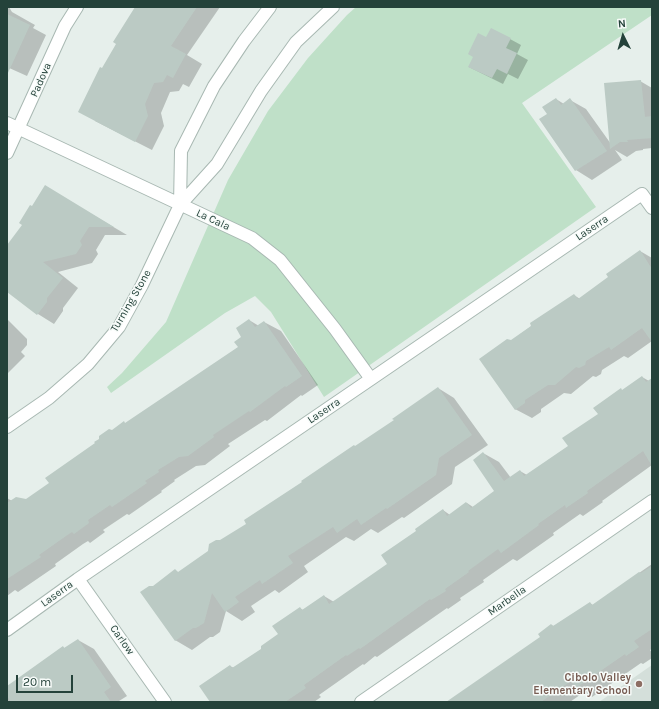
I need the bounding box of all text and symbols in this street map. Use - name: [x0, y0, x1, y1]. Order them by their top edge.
- north arrow: [603, 16, 643, 56]
- text: N: [617, 17, 626, 30]
- street label: Padova: [28, 61, 54, 99]
- street label: La Cala: [194, 206, 232, 234]
- street label: Laserra: [573, 212, 611, 244]
- street label: Turning Stone: [108, 267, 154, 335]
- street label: Laserra: [305, 395, 343, 427]
- street label: Laserra: [38, 578, 76, 610]
- street label: Marbella: [485, 583, 529, 619]
- street label: Carlow: [107, 622, 137, 658]
- scale bar: [18, 667, 75, 693]
- place label: Cibolo Valley Elementary School: [533, 671, 631, 697]
- text: 20 m: [23, 675, 51, 689]
- marker: Cibolo Valley Elementary School: [634, 679, 644, 689]

